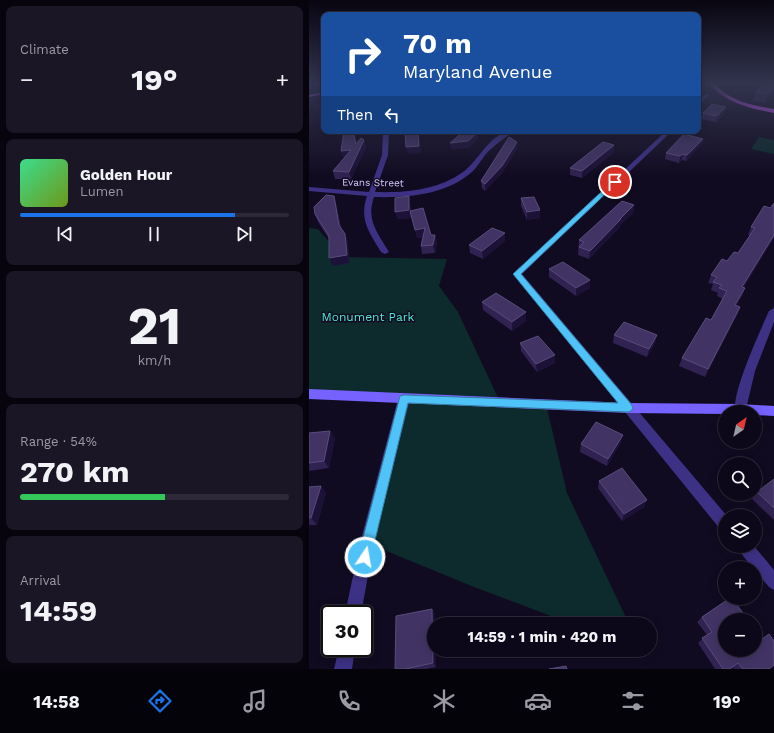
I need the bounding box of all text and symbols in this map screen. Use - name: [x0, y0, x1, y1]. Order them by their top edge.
- text: 70 m: [403, 27, 472, 60]
- icon: right: [337, 28, 389, 80]
- text: Climate: [20, 42, 69, 57]
- text: Maryland Avenue: [403, 61, 552, 82]
- text: 19°: [131, 62, 178, 97]
- text: −: [20, 67, 33, 92]
- text: +: [276, 67, 289, 92]
- icon: left: [381, 104, 403, 126]
- text: Then: [337, 106, 373, 124]
- pin: [598, 165, 632, 199]
- text: Golden Hour: [80, 166, 172, 184]
- icon: arrive: [604, 171, 626, 193]
- street label: Evans Street: [342, 176, 405, 189]
- text: Lumen: [80, 184, 124, 199]
- icon: previous: [54, 223, 76, 245]
- icon: pause: [143, 223, 165, 245]
- icon: next: [233, 223, 255, 245]
- text: 21: [128, 296, 181, 357]
- park label: Monument Park: [322, 310, 415, 324]
- text: km/h: [138, 353, 171, 368]
- north arrow: [718, 405, 762, 449]
- map controls: [718, 405, 762, 657]
- text: Range · 54%: [20, 434, 97, 449]
- text: 270 km: [20, 454, 130, 489]
- button: search: [718, 457, 762, 501]
- button: layers: [718, 509, 762, 553]
- position arrow: [344, 536, 386, 578]
- button: +: [718, 561, 762, 605]
- text: Arrival: [20, 573, 61, 588]
- text: 14:59: [20, 593, 97, 628]
- speed limit sign: 30: [321, 605, 373, 657]
- button: −: [718, 613, 762, 657]
- text: 14:59 · 1 min · 420 m: [468, 628, 616, 646]
- icon: directions: [146, 687, 174, 715]
- icon: music: [241, 687, 269, 715]
- icon: phone: [335, 687, 363, 715]
- icon: climate: [430, 687, 458, 715]
- icon: car: [524, 687, 552, 715]
- icon: filters: [619, 687, 647, 715]
- text: 14:58: [33, 691, 80, 712]
- text: 19°: [713, 691, 741, 712]

